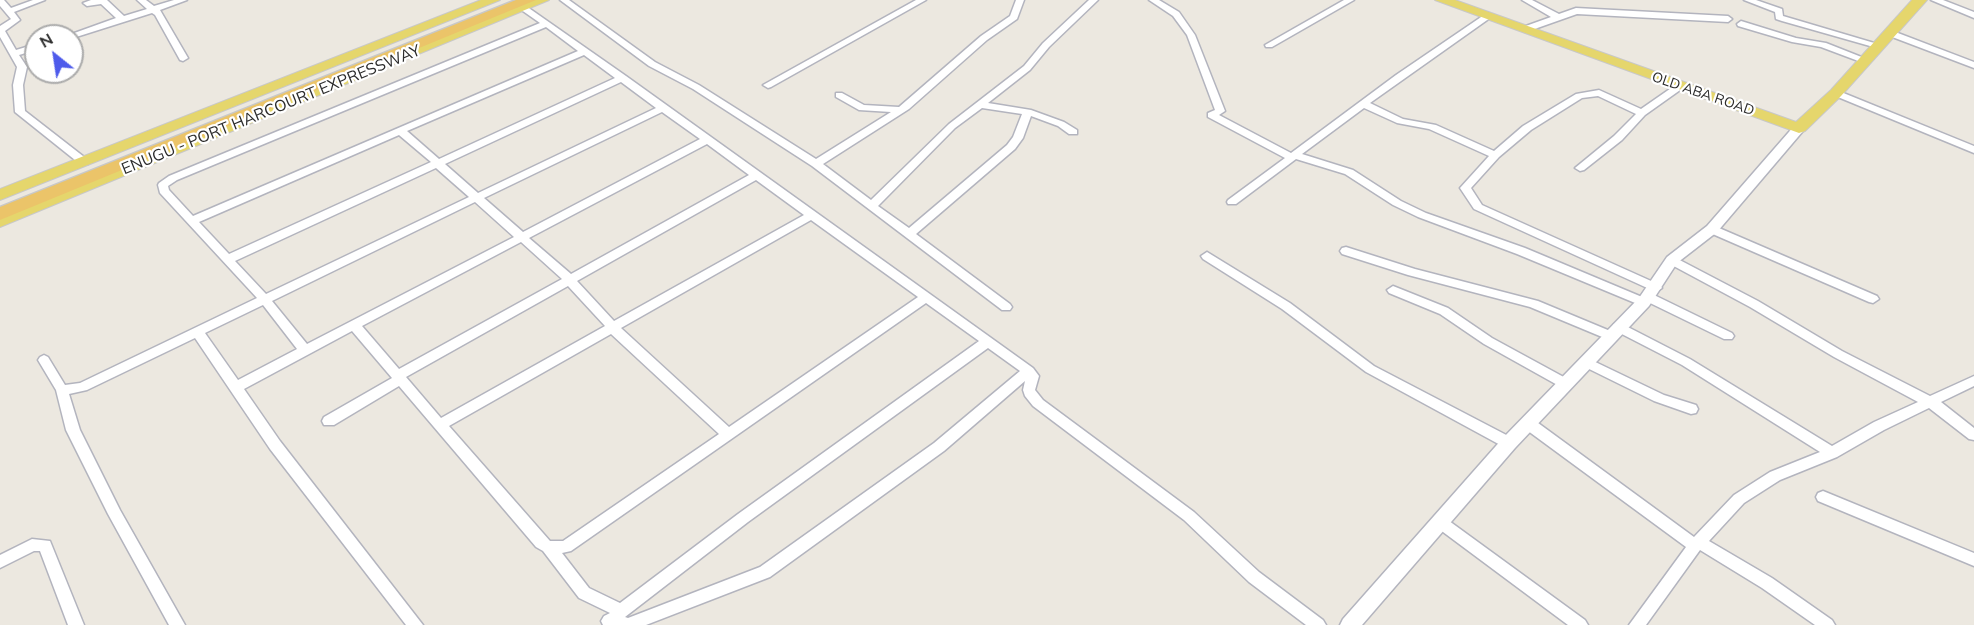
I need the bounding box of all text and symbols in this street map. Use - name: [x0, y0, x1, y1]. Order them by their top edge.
- north arrow: [24, 24, 84, 84]
- text: N: [36, 28, 56, 52]
- street label: ENUGU - PORT HARCOURT EXPRESSWAY: [119, 41, 423, 179]
- street label: OLD ABA ROAD: [1650, 69, 1756, 119]

